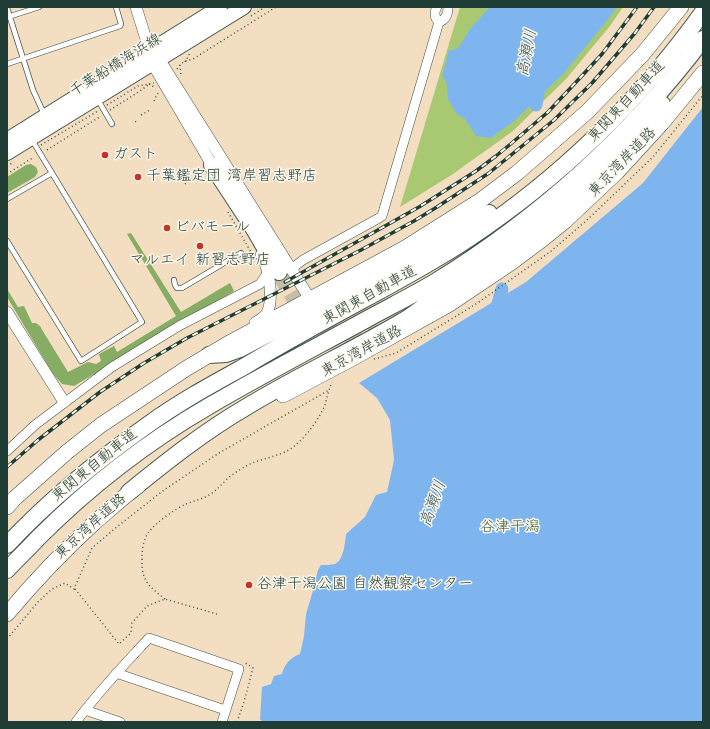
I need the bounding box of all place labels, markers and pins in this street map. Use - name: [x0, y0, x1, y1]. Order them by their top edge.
- place label: ガスト: [113, 146, 158, 164]
- marker: ガスト: [100, 150, 110, 160]
- place label: 千葉鑑定団 湾岸習志野店: [146, 168, 317, 186]
- marker: 千葉鑑定団 湾岸習志野店: [133, 172, 143, 182]
- place label: ビバモール: [175, 219, 250, 237]
- marker: ビバモール: [162, 223, 172, 233]
- marker: マルエイ 新習志野店: [195, 241, 205, 251]
- place label: マルエイ 新習志野店: [129, 252, 271, 270]
- place label: 谷津干潟公園 自然観察センター: [257, 576, 473, 594]
- marker: 谷津干潟公園 自然観察センター: [244, 580, 254, 590]

